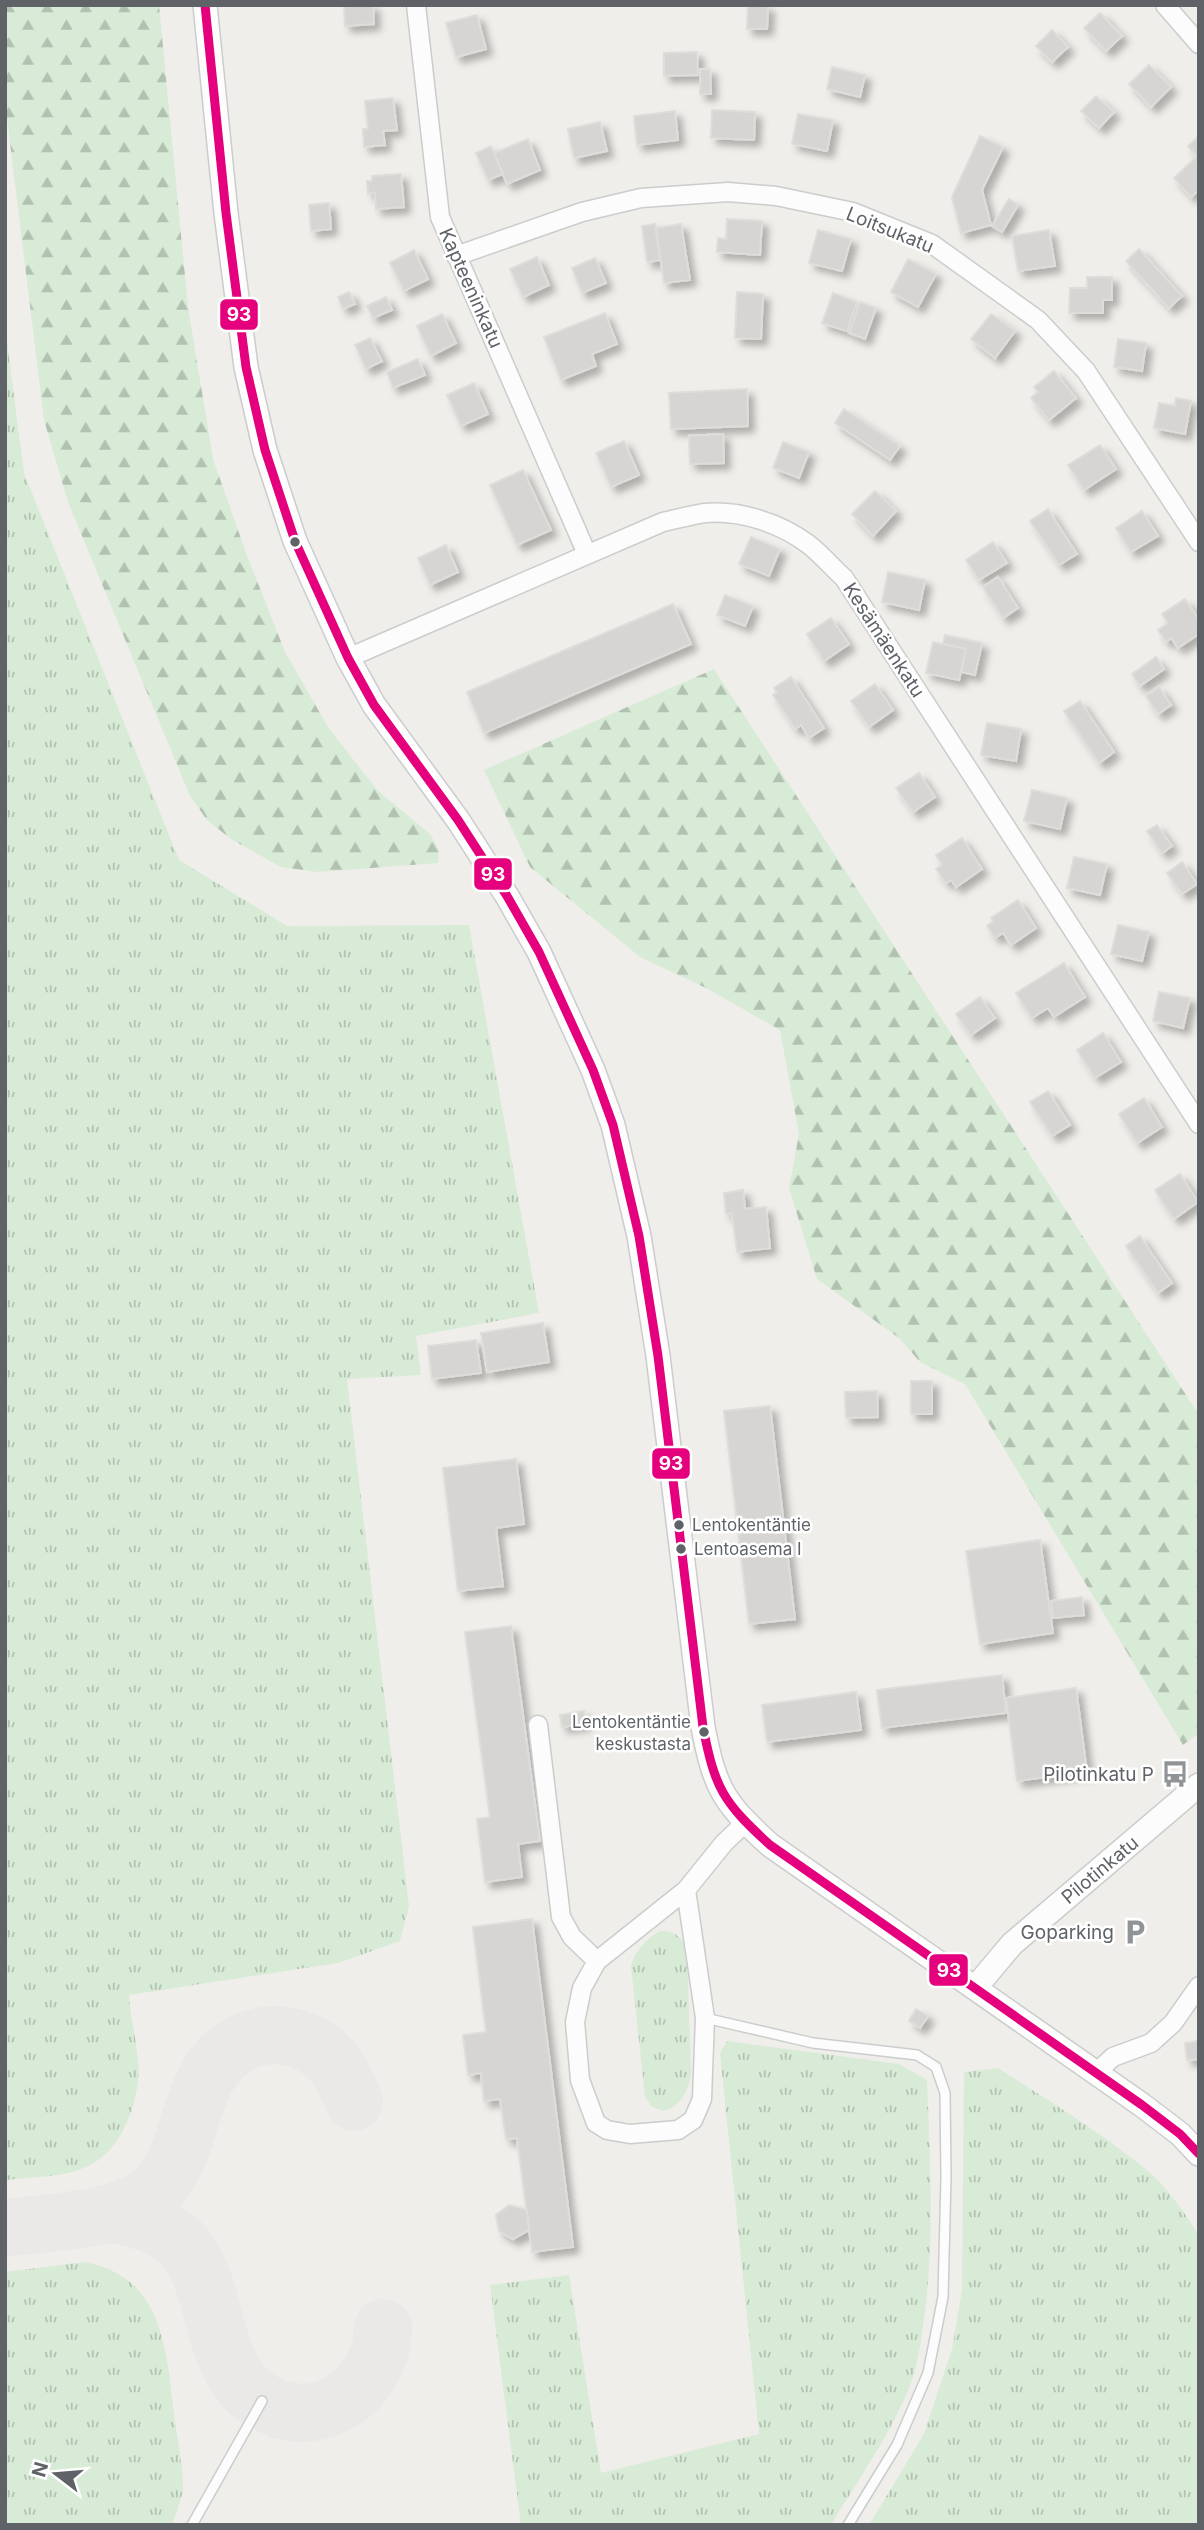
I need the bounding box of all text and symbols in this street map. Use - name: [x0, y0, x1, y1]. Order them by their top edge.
- street label: Loitsukatu: [843, 202, 937, 258]
- street label: Kapteeninkatu: [434, 224, 508, 352]
- line badge: 93: [219, 298, 259, 331]
- text: 93: [227, 303, 251, 326]
- unlabelled marker: [288, 535, 302, 549]
- street label: Kesämäenkatu: [838, 578, 930, 702]
- line badge: 93: [473, 857, 513, 891]
- text: 93: [481, 863, 505, 886]
- line badge: 93: [651, 1447, 691, 1480]
- text: 93: [659, 1452, 683, 1475]
- place label: Lentokentäntie: [692, 1515, 811, 1535]
- marker: Lentokentäntie: [672, 1518, 686, 1532]
- place label: Lentoasema I: [694, 1539, 802, 1559]
- marker: Lentoasema I: [674, 1542, 688, 1556]
- place label: Lentokentäntie keskustasta: [572, 1712, 691, 1754]
- marker: Lentokentäntie keskustasta: [697, 1725, 711, 1739]
- bus stop icon: Pilotinkatu P: [1160, 1759, 1190, 1789]
- place label: Pilotinkatu P: [1043, 1763, 1154, 1786]
- street label: Pilotinkatu: [1057, 1831, 1143, 1909]
- parking icon: Goparking: [1120, 1917, 1150, 1947]
- place label: Goparking: [1021, 1921, 1114, 1944]
- line badge: 93: [928, 1953, 969, 1987]
- text: 93: [937, 1959, 961, 1982]
- north arrow: [21, 2439, 91, 2509]
- text: N: [27, 2459, 53, 2480]

